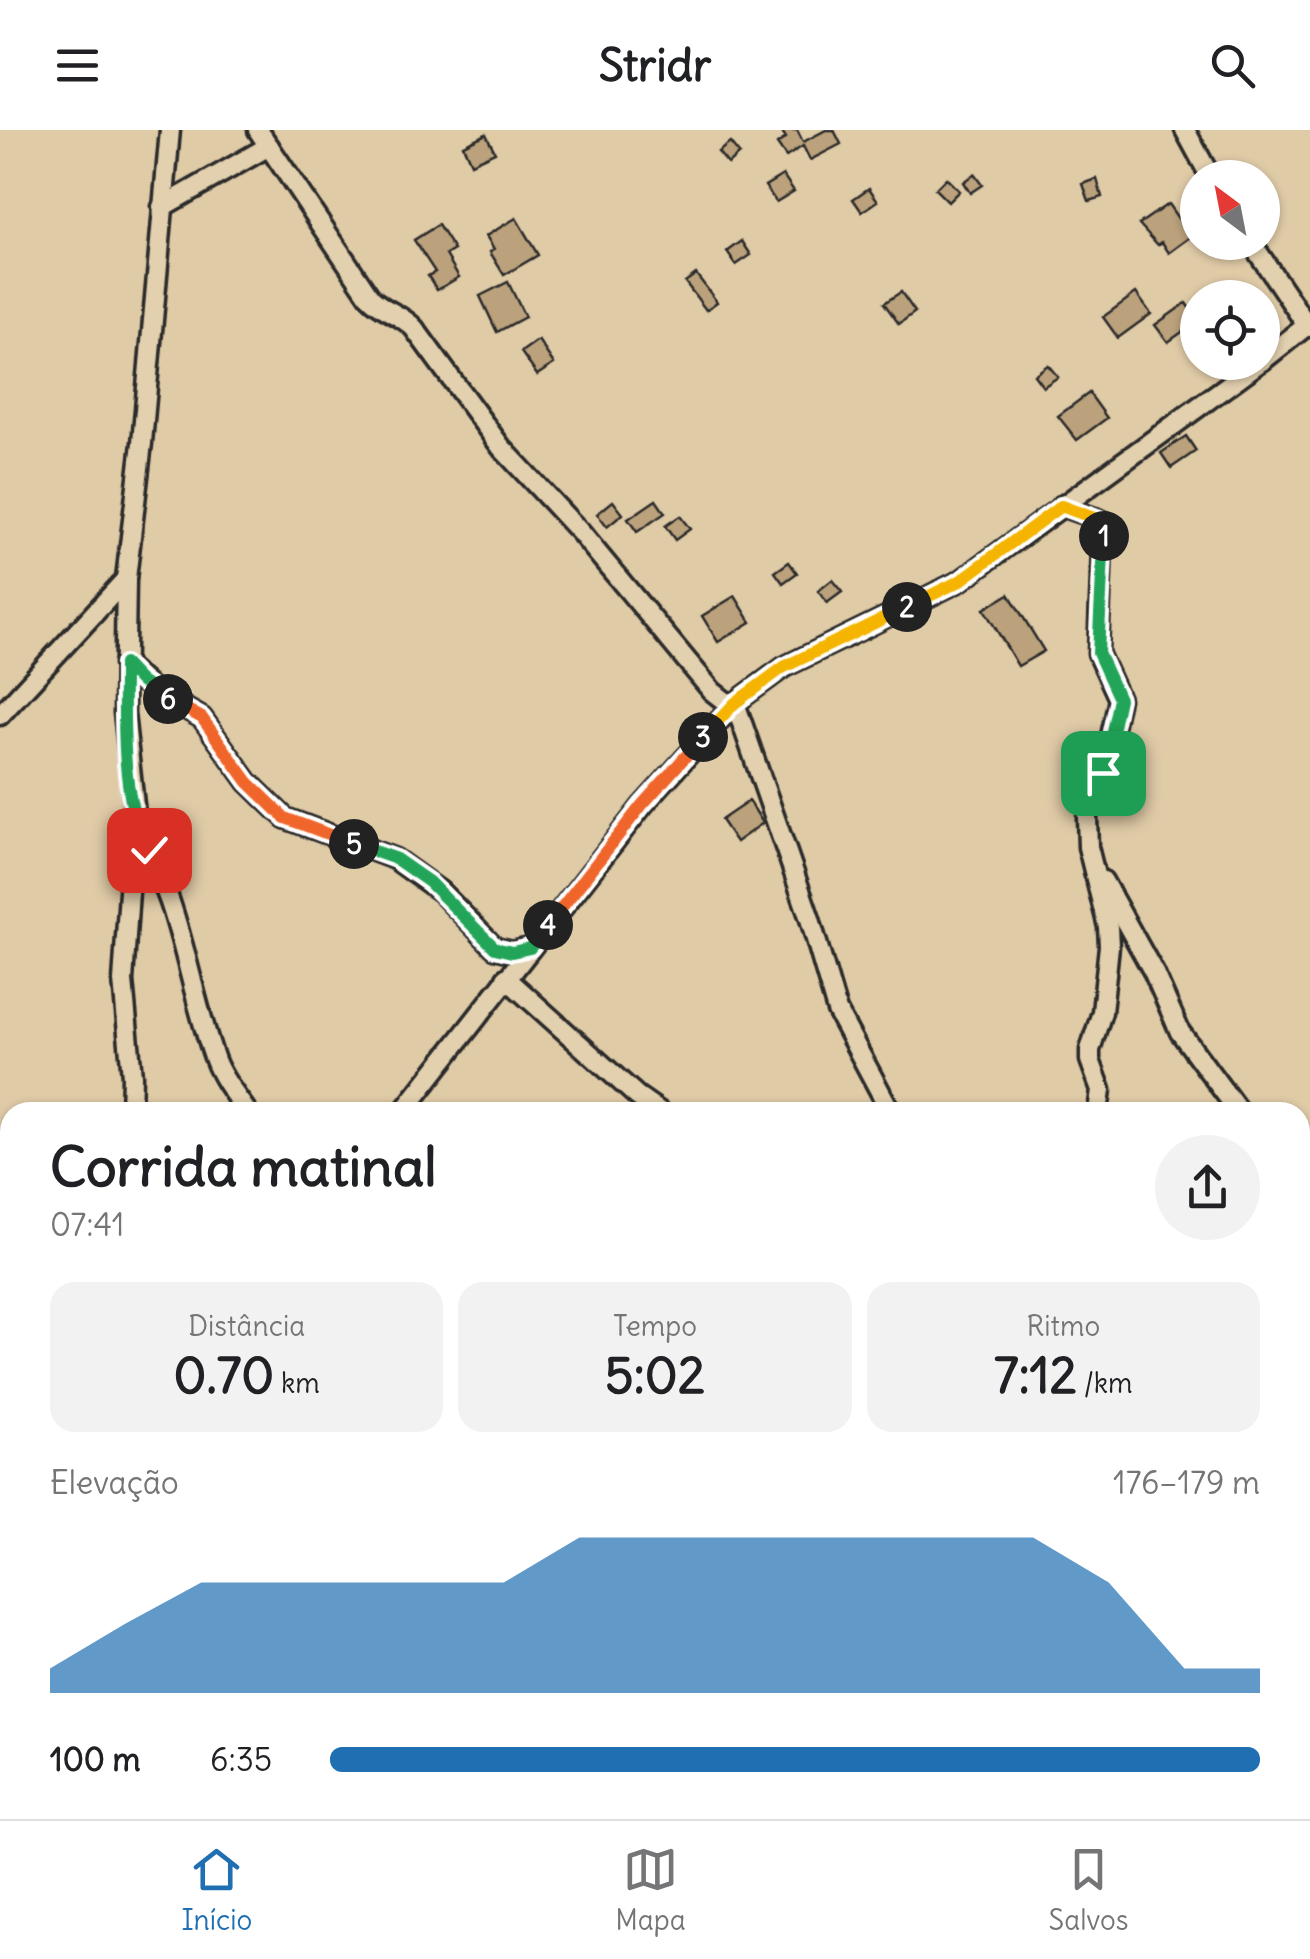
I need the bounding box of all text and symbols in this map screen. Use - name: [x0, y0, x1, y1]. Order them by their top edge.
- text: Stridr: [599, 37, 711, 93]
- icon: menu: [50, 38, 105, 93]
- icon: search: [1205, 38, 1260, 93]
- north arrow: [1180, 160, 1280, 260]
- map controls: [1180, 160, 1280, 380]
- button: locate: [1180, 280, 1280, 380]
- pin: 1: [1079, 511, 1129, 561]
- text: 1: [1098, 518, 1110, 554]
- pin: 2: [882, 582, 932, 632]
- text: 2: [899, 589, 915, 625]
- pin: 6: [143, 674, 193, 724]
- text: 6: [160, 681, 176, 717]
- pin: 3: [678, 712, 728, 762]
- text: 3: [695, 719, 711, 755]
- pin: [1061, 731, 1146, 816]
- icon: arrive: [1076, 746, 1131, 801]
- pin: [107, 808, 192, 893]
- pin: 5: [329, 819, 379, 869]
- icon: check: [122, 823, 177, 878]
- text: 5: [346, 826, 362, 862]
- pin: 4: [523, 900, 573, 950]
- text: 4: [540, 907, 556, 943]
- text: Corrida matinal: [50, 1132, 437, 1201]
- button: share: [1155, 1135, 1260, 1240]
- text: 07:41: [50, 1204, 124, 1245]
- text: Distância: [188, 1308, 305, 1344]
- text: Tempo: [613, 1308, 697, 1344]
- text: Ritmo: [1026, 1308, 1100, 1344]
- text: 0.70: [174, 1344, 274, 1407]
- text: 5:02: [605, 1344, 705, 1407]
- text: 7:12: [994, 1344, 1077, 1407]
- text: km: [274, 1365, 320, 1401]
- text: /km: [1077, 1365, 1133, 1401]
- text: Elevação: [50, 1462, 179, 1503]
- text: 176–179 m: [1113, 1462, 1260, 1503]
- text: 100 m: [50, 1739, 141, 1780]
- text: 6:35: [210, 1739, 272, 1780]
- tab: Início: [181, 1842, 252, 1938]
- tab: Mapa: [615, 1842, 686, 1938]
- tab: Salvos: [1049, 1842, 1128, 1938]

